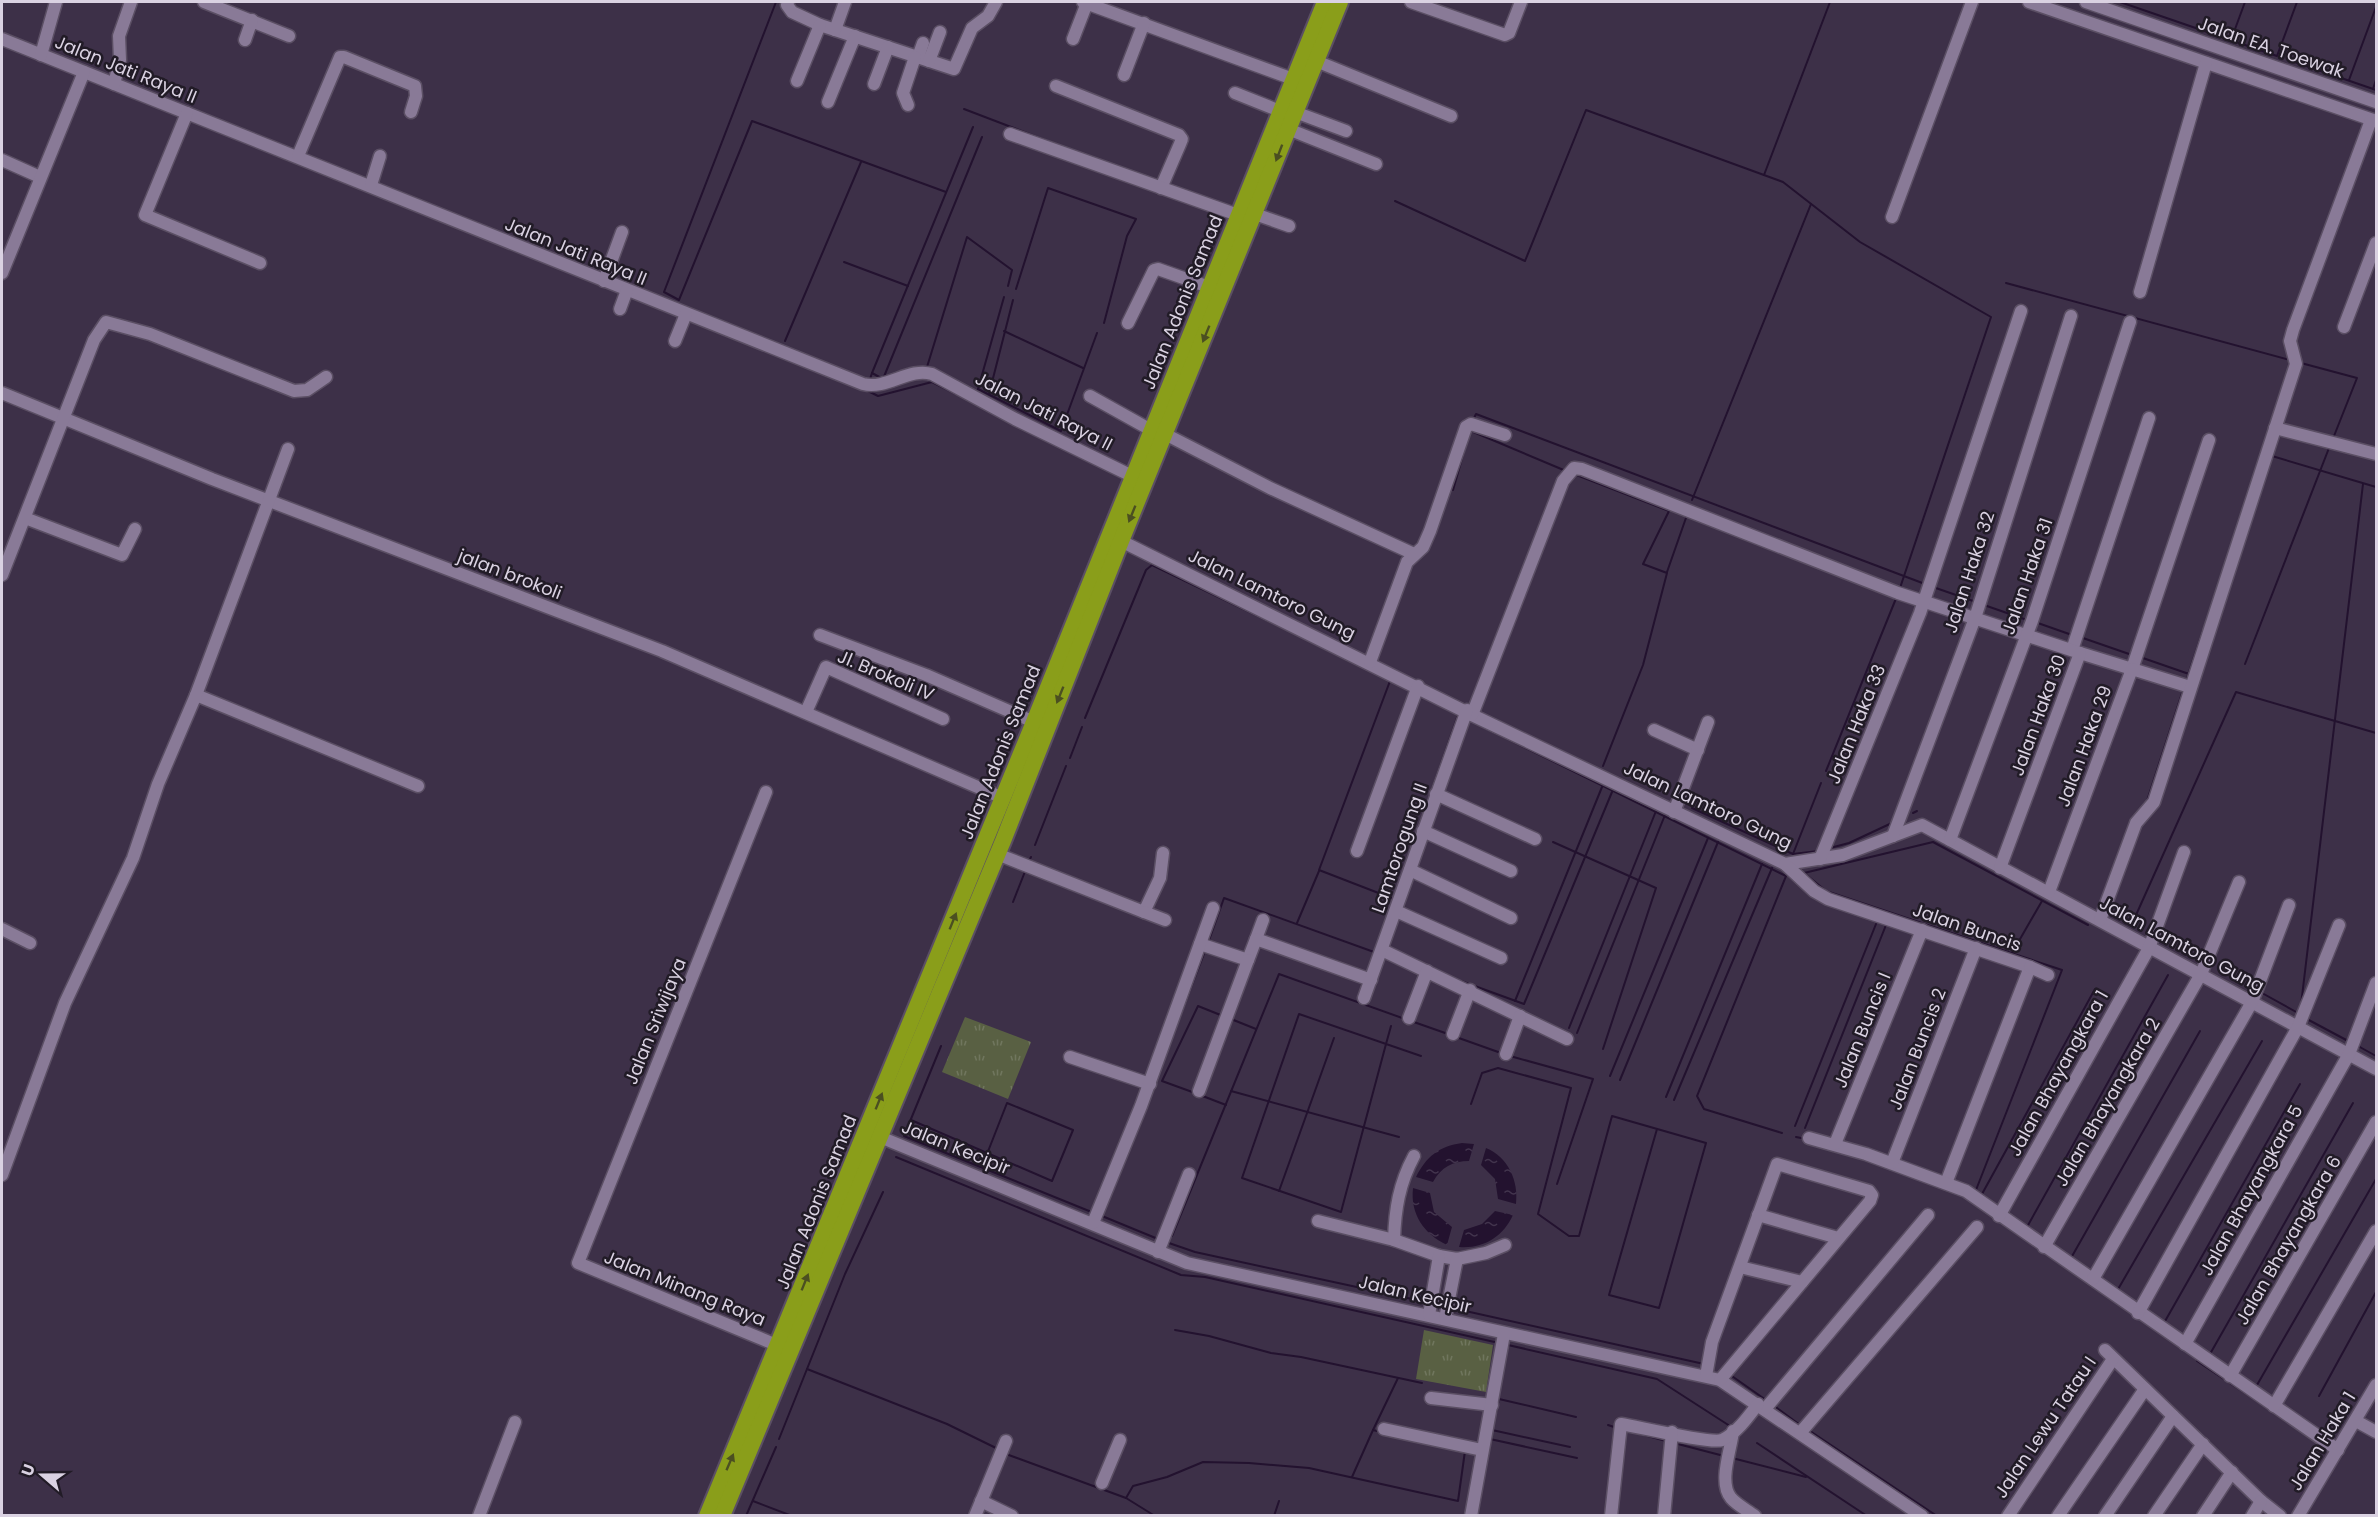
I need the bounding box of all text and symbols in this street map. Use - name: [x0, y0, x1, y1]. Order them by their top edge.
- street label: Jalan EA. Toewak: [2195, 10, 2348, 84]
- street label: Jalan Jati Raya II: [51, 29, 201, 109]
- one-way arrow: [1274, 144, 1283, 162]
- street label: Jalan Jati Raya II: [501, 211, 651, 291]
- street label: Jalan Adonis Samad: [1136, 211, 1228, 393]
- one-way arrow: [1201, 325, 1210, 343]
- street label: Jalan Jati Raya II: [971, 366, 1117, 456]
- one-way arrow: [1127, 506, 1137, 524]
- street label: Jalan Haka 32: [1938, 508, 2000, 636]
- street label: Jalan Haka 31: [1995, 514, 2059, 638]
- street label: jalan brokoli: [453, 542, 566, 605]
- street label: Jalan Lamtoro Gung: [1184, 543, 1360, 645]
- street label: Jl. Brokoli IV: [834, 643, 938, 707]
- street label: Jalan Haka 30: [2004, 651, 2072, 779]
- street label: Jalan Adonis Samad: [954, 661, 1046, 843]
- street label: Jalan Haka 33: [1821, 661, 1891, 787]
- street label: Jalan Haka 29: [2051, 682, 2117, 810]
- one-way arrow: [1055, 687, 1065, 705]
- street label: Jalan Lamtoro Gung: [1620, 755, 1796, 855]
- street label: Lamtorogung II: [1365, 780, 1433, 916]
- street label: Jalan Lamtoro Gung: [2095, 890, 2269, 998]
- street label: Jalan Buncis: [1909, 897, 2025, 957]
- one-way arrow: [949, 912, 958, 930]
- street label: Jalan Sriwijaya: [618, 954, 692, 1088]
- street label: Jalan Buncis I: [1827, 968, 1897, 1092]
- street label: Jalan Buncis 2: [1882, 984, 1952, 1114]
- street label: Jalan Bhayangkara 1: [2002, 985, 2114, 1161]
- street label: Jalan Bhayangkara 2: [2048, 1013, 2166, 1191]
- one-way arrow: [874, 1092, 884, 1110]
- street label: Jalan Bhayangkara 5: [2194, 1100, 2308, 1280]
- street label: Jalan Adonis Samad: [770, 1111, 862, 1293]
- street label: Jalan Kecipir: [898, 1114, 1014, 1180]
- street label: Jalan Bhayangkara 6: [2229, 1151, 2347, 1329]
- street label: Jalan Minang Raya: [601, 1244, 769, 1332]
- street label: Jalan Kecipir: [1356, 1269, 1474, 1319]
- one-way arrow: [800, 1272, 810, 1290]
- street label: Jalan Lewu Tatau I: [1988, 1351, 2102, 1503]
- street label: Jalan Haka 1: [2283, 1387, 2361, 1495]
- north arrow: [12, 1445, 72, 1505]
- one-way arrow: [725, 1453, 734, 1470]
- text: U: [16, 1461, 41, 1479]

